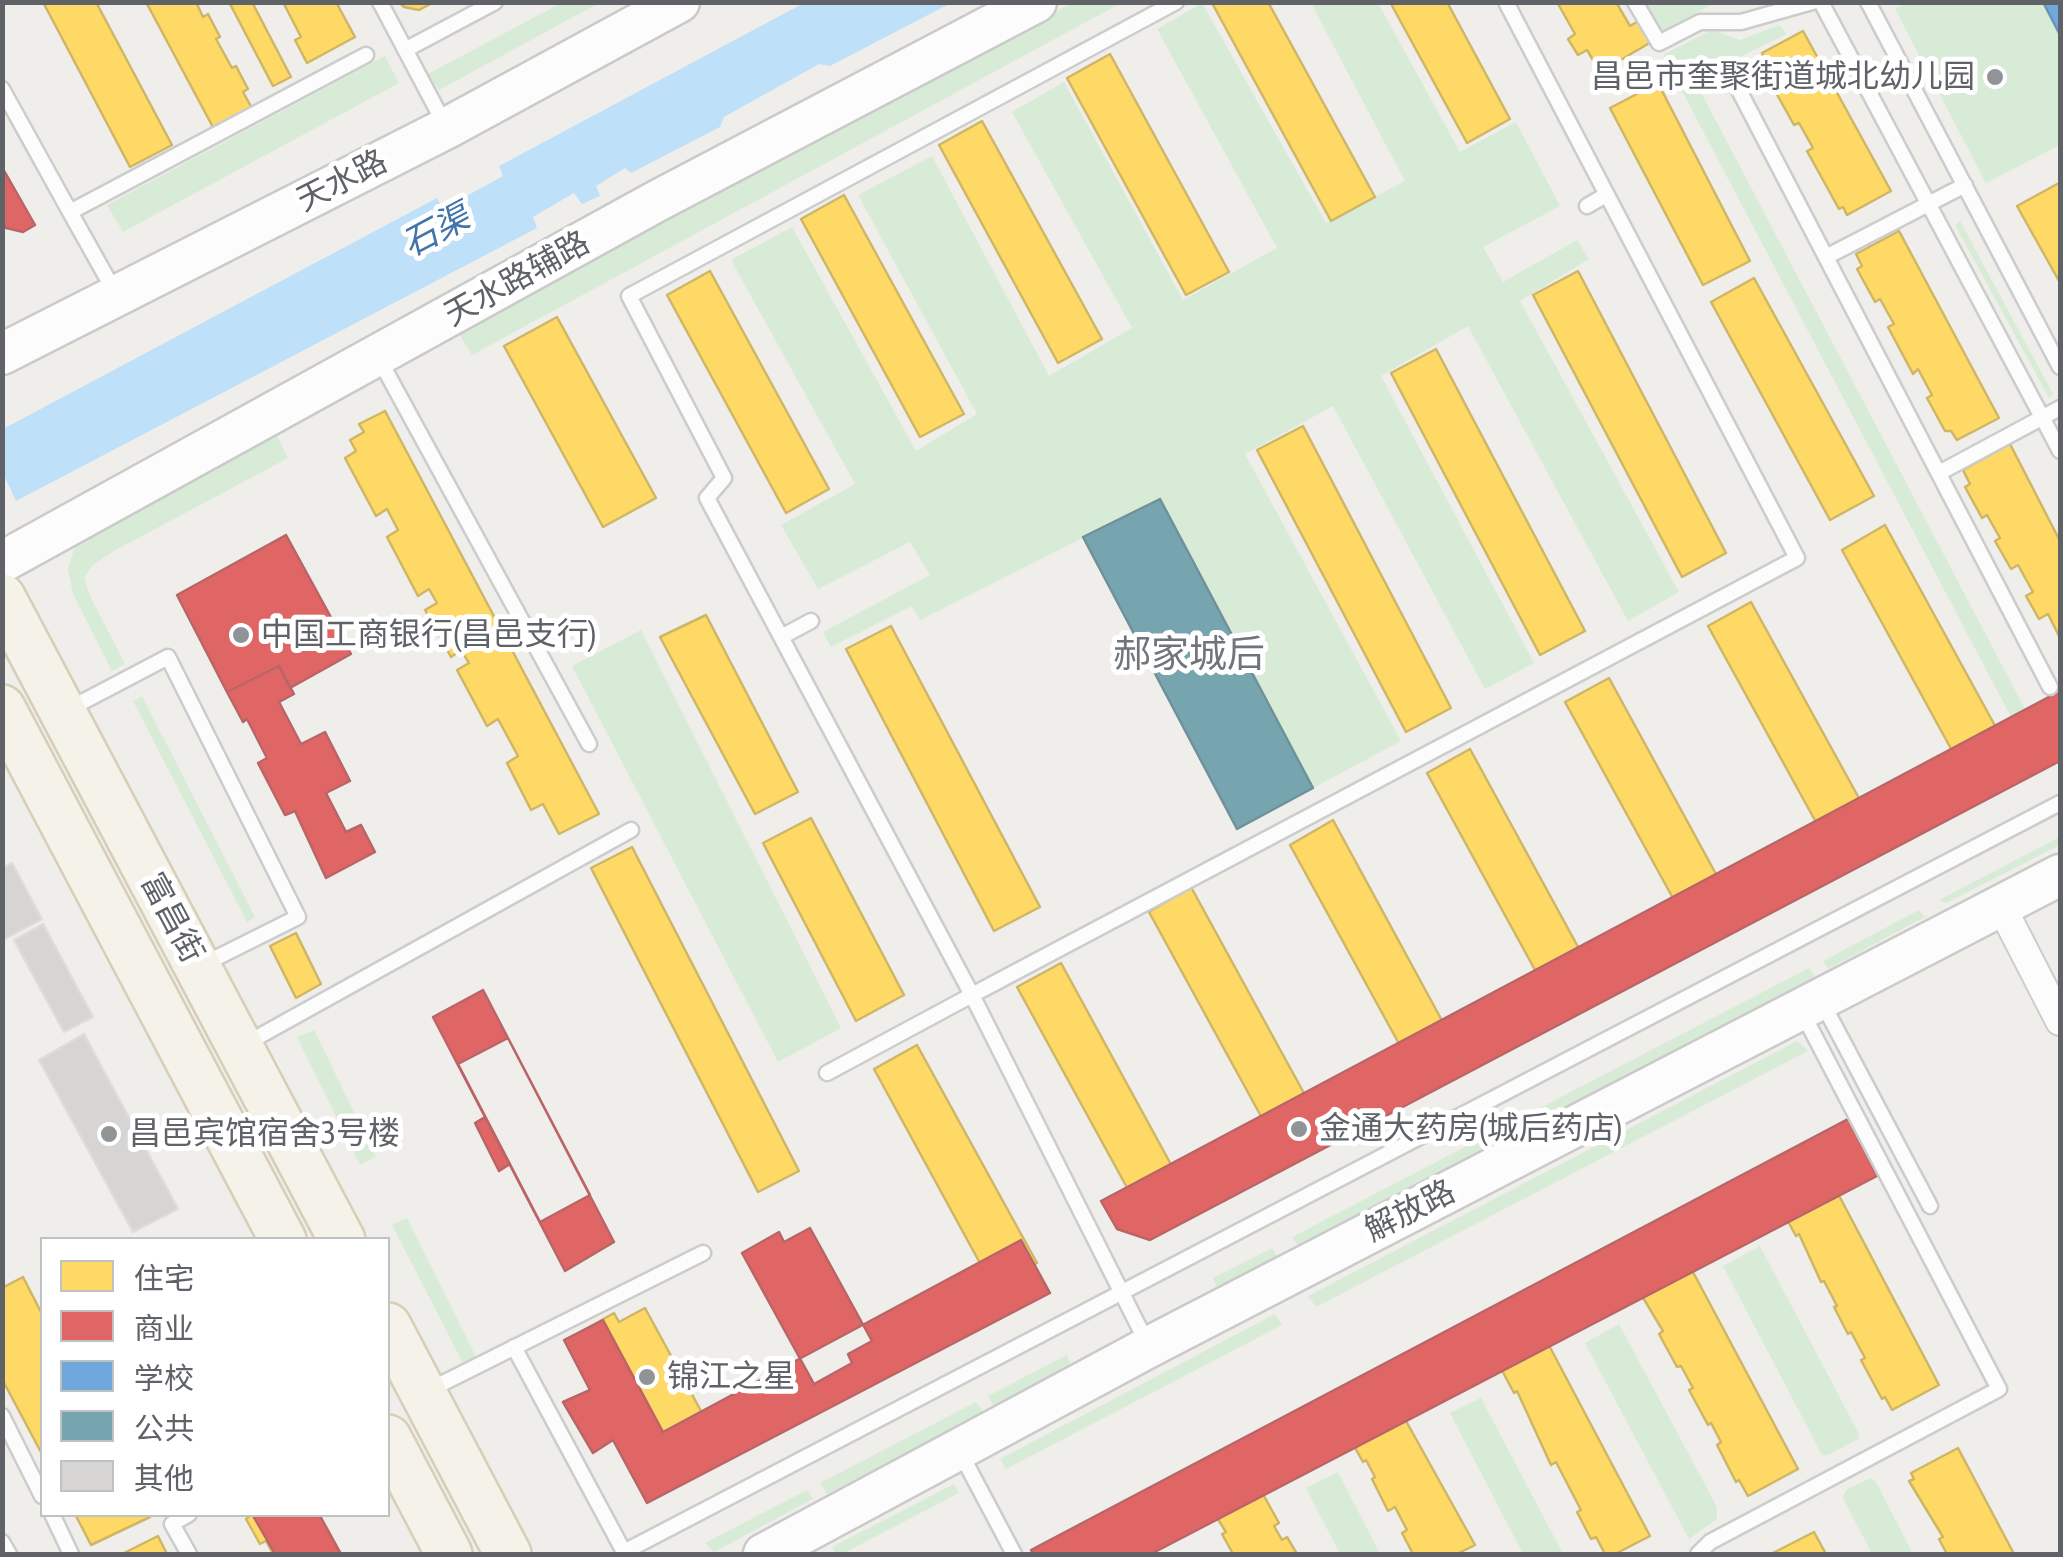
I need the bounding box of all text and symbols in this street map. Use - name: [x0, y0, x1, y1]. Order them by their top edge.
- place label: 昌邑市奎聚街道城北幼儿园: [1591, 58, 1975, 96]
- marker: 昌邑市奎聚街道城北幼儿园: [1984, 66, 2006, 88]
- street label: 天水路: [291, 142, 393, 220]
- water label: 石渠: [395, 196, 477, 266]
- street label: 天水路辅路: [438, 223, 596, 335]
- place label: 中国工商银行(昌邑支行): [261, 616, 596, 654]
- marker: 中国工商银行(昌邑支行): [230, 624, 252, 646]
- district label: 郝家城后: [1113, 632, 1265, 678]
- street label: 富昌街: [133, 867, 211, 969]
- place label: 金通大药房(城后药店): [1319, 1110, 1622, 1148]
- place label: 昌邑宾馆宿舍3号楼: [129, 1115, 400, 1153]
- marker: 金通大药房(城后药店): [1288, 1118, 1310, 1140]
- marker: 昌邑宾馆宿舍3号楼: [98, 1123, 120, 1145]
- street label: 解放路: [1359, 1172, 1461, 1250]
- legend: [40, 1237, 390, 1517]
- text: 住宅: [134, 1261, 194, 1295]
- text: 商业: [134, 1311, 194, 1345]
- place label: 锦江之星: [667, 1358, 795, 1396]
- text: 学校: [134, 1361, 194, 1395]
- marker: 锦江之星: [636, 1366, 658, 1388]
- text: 公共: [134, 1411, 194, 1445]
- text: 其他: [134, 1461, 194, 1495]

